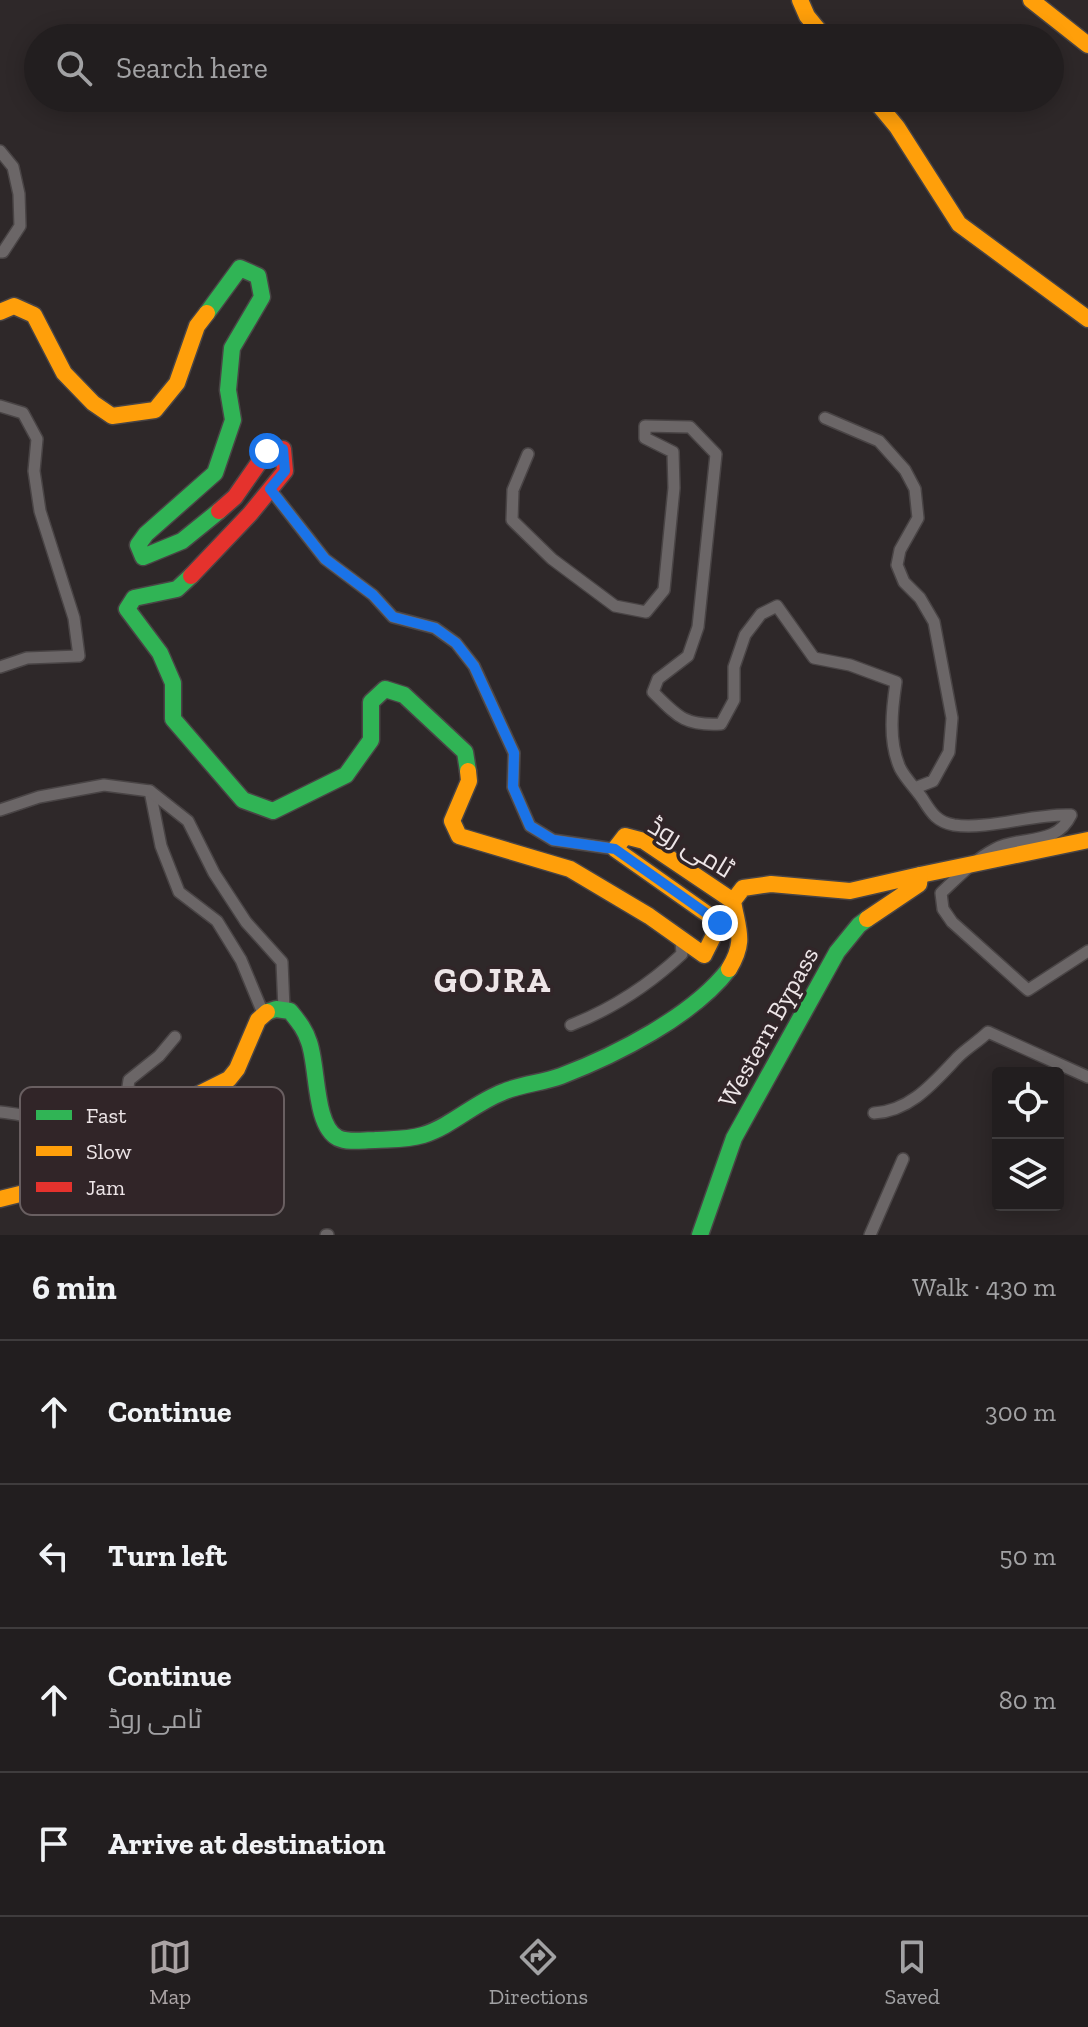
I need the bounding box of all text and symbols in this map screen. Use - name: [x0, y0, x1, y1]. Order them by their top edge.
- search box: [24, 24, 1064, 112]
- icon: search: [52, 46, 96, 90]
- text: Search here: [116, 50, 268, 86]
- route start: [249, 433, 285, 469]
- street label: ٹامی روڈ: [643, 809, 739, 885]
- route end: [702, 905, 738, 941]
- street label: Western Bypass: [711, 941, 825, 1113]
- district label: GOJRA: [434, 960, 552, 1001]
- map controls: [992, 1067, 1064, 1211]
- button: locate: [992, 1067, 1064, 1139]
- legend: [20, 1087, 284, 1215]
- text: Fast: [86, 1102, 127, 1129]
- text: Slow: [86, 1138, 132, 1165]
- button: layers: [992, 1139, 1064, 1211]
- text: Jam: [86, 1174, 125, 1201]
- text: 6 min: [32, 1267, 117, 1308]
- text: Walk · 430 m: [912, 1271, 1056, 1303]
- icon: ahead: [32, 1390, 76, 1434]
- text: Continue: [108, 1394, 232, 1430]
- text: 300 m: [985, 1396, 1056, 1428]
- icon: left: [32, 1534, 76, 1578]
- text: Turn left: [108, 1538, 227, 1574]
- text: 50 m: [999, 1540, 1056, 1572]
- text: Continue: [108, 1658, 232, 1694]
- icon: ahead: [32, 1678, 76, 1722]
- text: 80 m: [999, 1684, 1056, 1716]
- text: ٹامی روڈ: [108, 1703, 202, 1735]
- icon: arrive: [32, 1822, 76, 1866]
- text: Arrive at destination: [108, 1826, 385, 1862]
- tab: Map: [148, 1935, 192, 2010]
- tab: Directions: [489, 1935, 588, 2010]
- tab: Saved: [885, 1935, 940, 2010]

